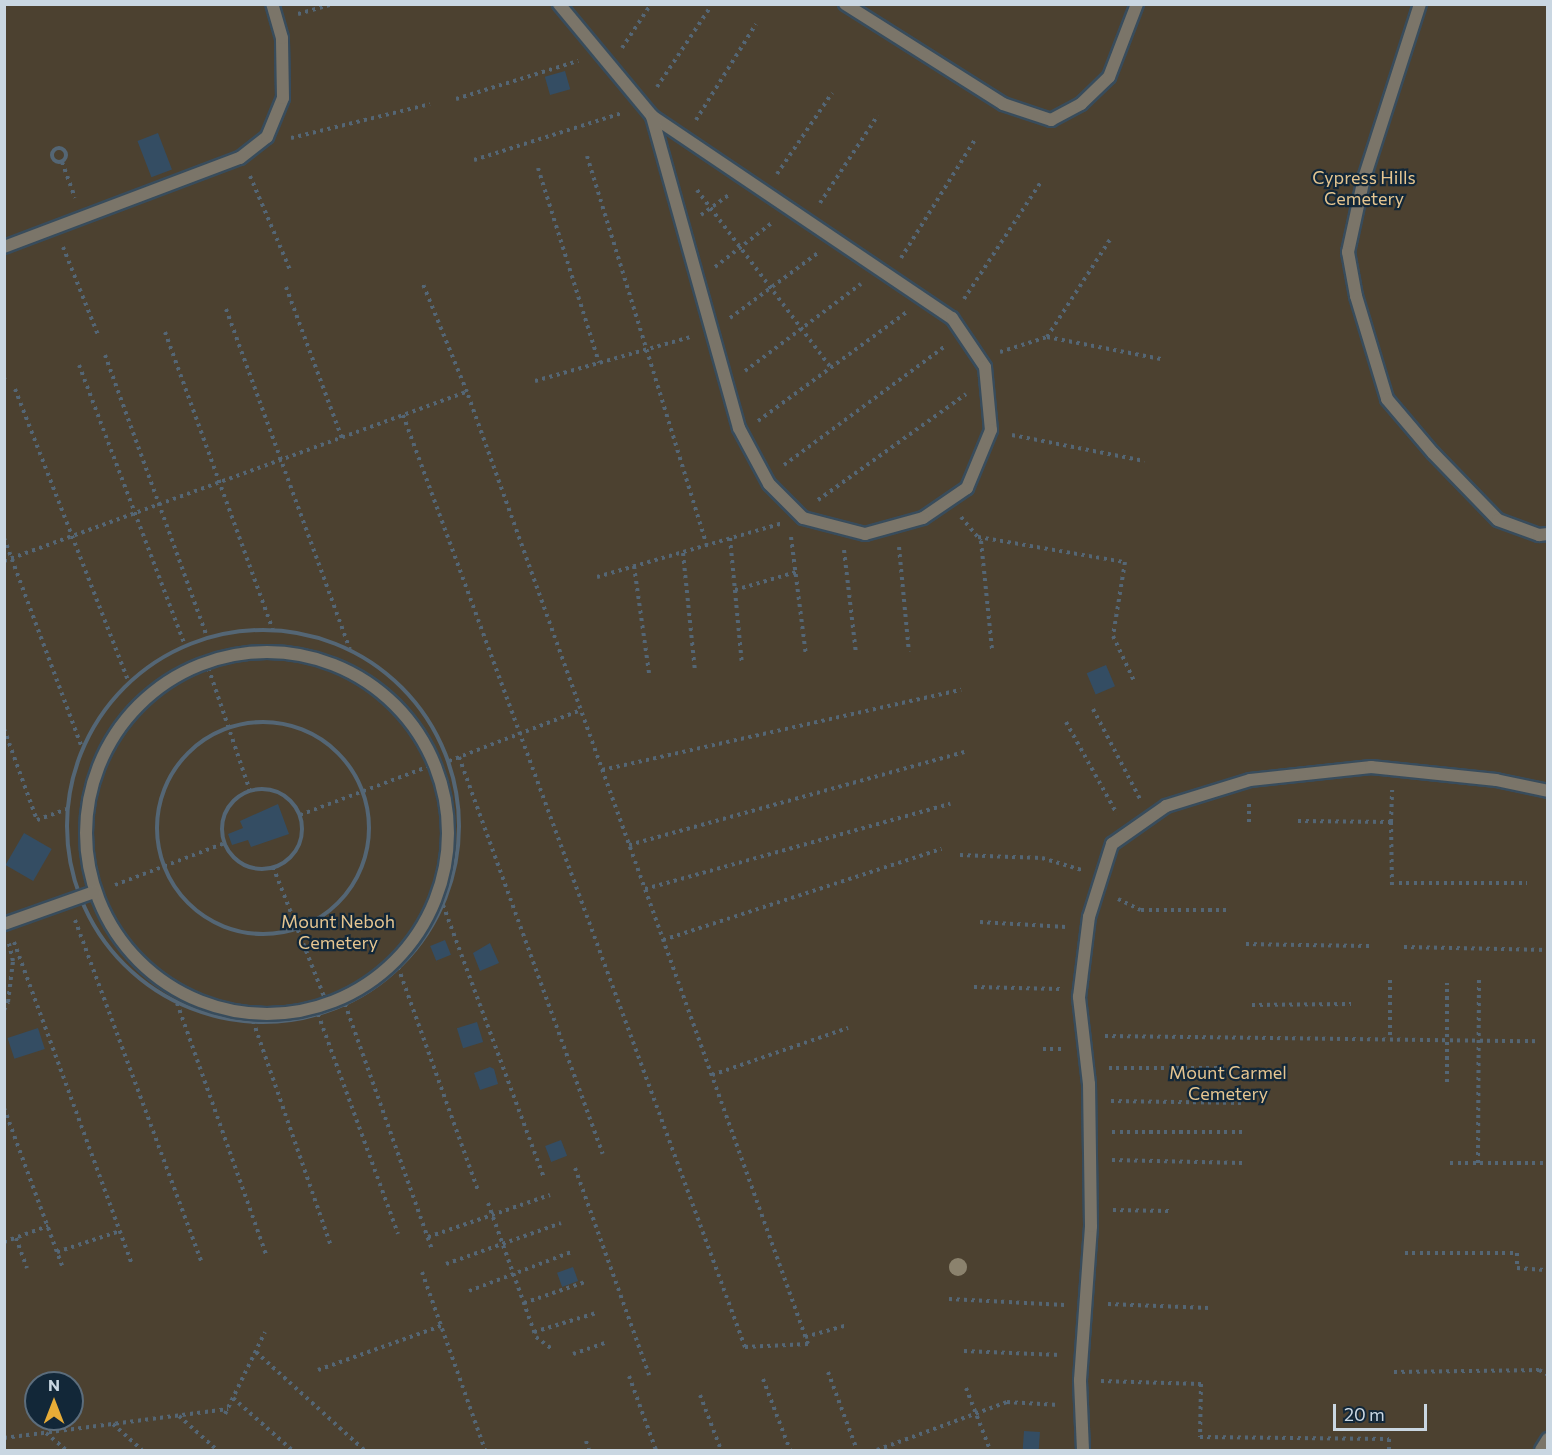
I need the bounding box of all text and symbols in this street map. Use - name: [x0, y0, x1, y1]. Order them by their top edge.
- park label: Cypress Hills Cemetery: [1312, 167, 1416, 210]
- park label: Mount Neboh Cemetery: [281, 911, 395, 954]
- park label: Mount Carmel Cemetery: [1169, 1062, 1287, 1104]
- north arrow: [24, 1371, 84, 1431]
- text: N: [48, 1375, 60, 1394]
- scale bar: [1336, 1392, 1430, 1430]
- text: 20 m: [1344, 1403, 1385, 1425]

